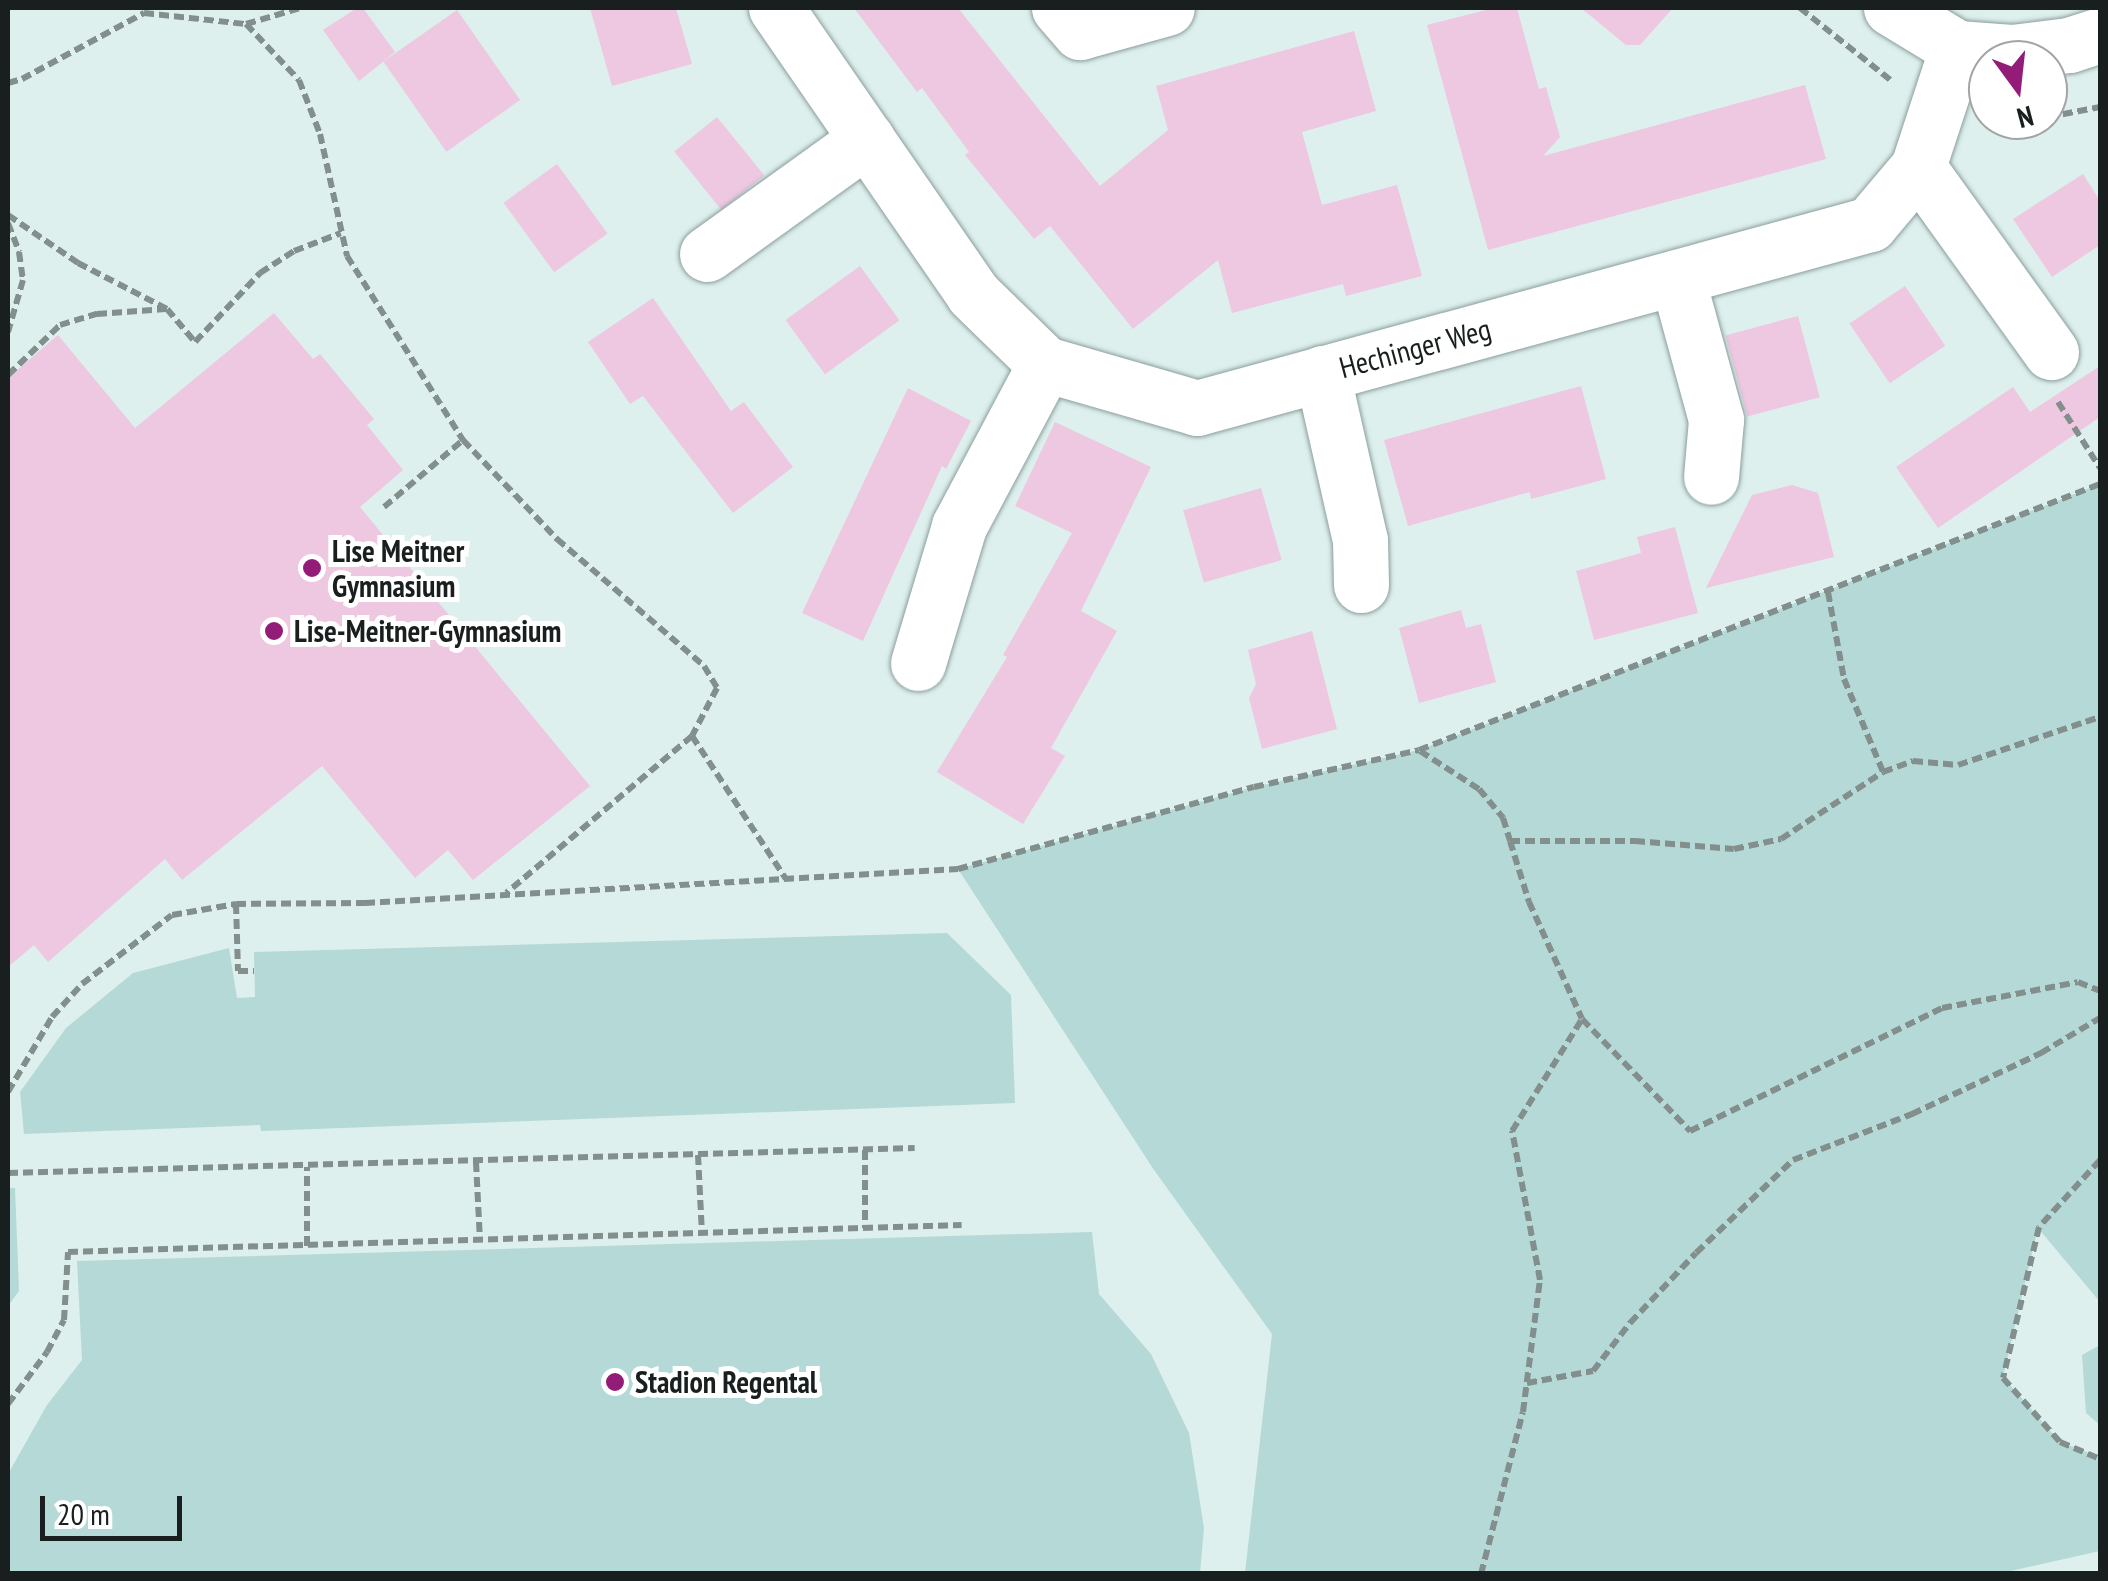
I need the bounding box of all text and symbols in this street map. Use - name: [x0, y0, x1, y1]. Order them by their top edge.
- north arrow: [1968, 40, 2068, 140]
- text: N: [2013, 98, 2037, 137]
- street label: Hechinger Weg: [1335, 310, 1495, 386]
- place label: Lise Meitner Gymnasium: [332, 533, 464, 604]
- marker: Lise Meitner Gymnasium: [301, 557, 323, 579]
- place label: Lise-Meitner-Gymnasium: [294, 613, 561, 649]
- marker: Lise-Meitner-Gymnasium: [263, 620, 285, 642]
- place label: Stadion Regental: [635, 1364, 817, 1400]
- marker: Stadion Regental: [604, 1371, 626, 1393]
- scale bar: [45, 1476, 188, 1538]
- text: 20 m: [57, 1494, 110, 1533]

